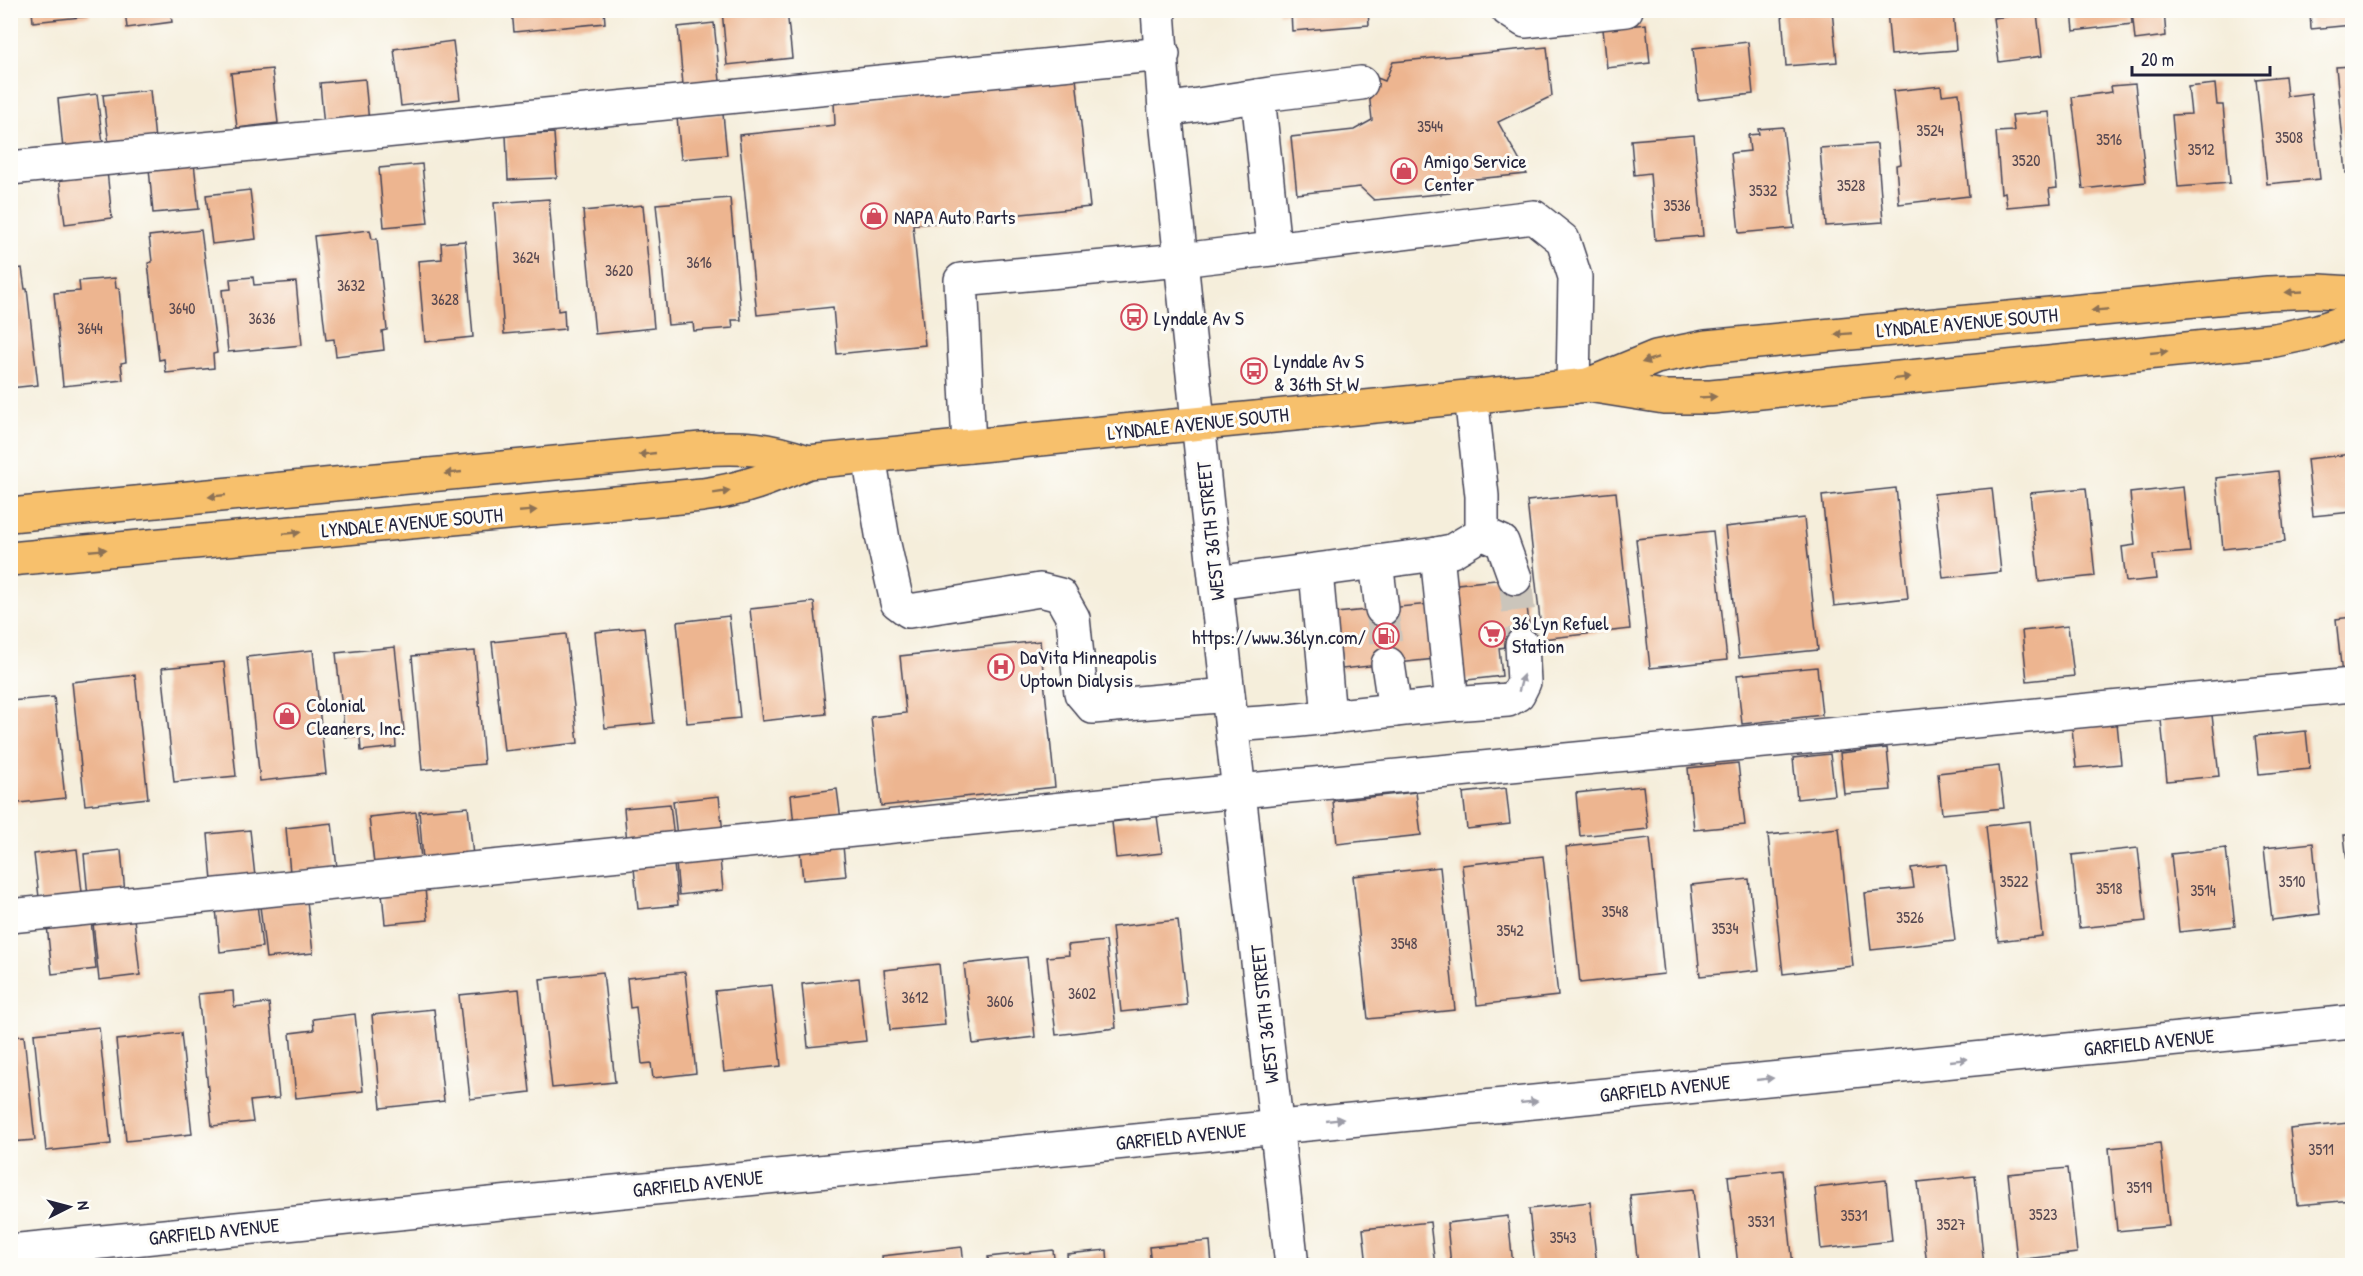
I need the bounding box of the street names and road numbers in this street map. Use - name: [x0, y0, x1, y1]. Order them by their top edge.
- street label: LYNDALE AVENUE SOUTH: [1875, 301, 2059, 343]
- street label: LYNDALE AVENUE SOUTH: [1106, 400, 1290, 446]
- street label: WEST 36TH STREET: [1189, 460, 1231, 602]
- street label: LYNDALE AVENUE SOUTH: [320, 501, 504, 543]
- street label: WEST 36TH STREET: [1243, 943, 1285, 1085]
- street label: GARFIELD AVENUE: [2082, 1022, 2216, 1062]
- street label: GARFIELD AVENUE: [1598, 1068, 1732, 1108]
- street label: GARFIELD AVENUE: [1114, 1116, 1248, 1156]
- street label: GARFIELD AVENUE: [631, 1163, 765, 1203]
- street label: GARFIELD AVENUE: [147, 1211, 281, 1251]

